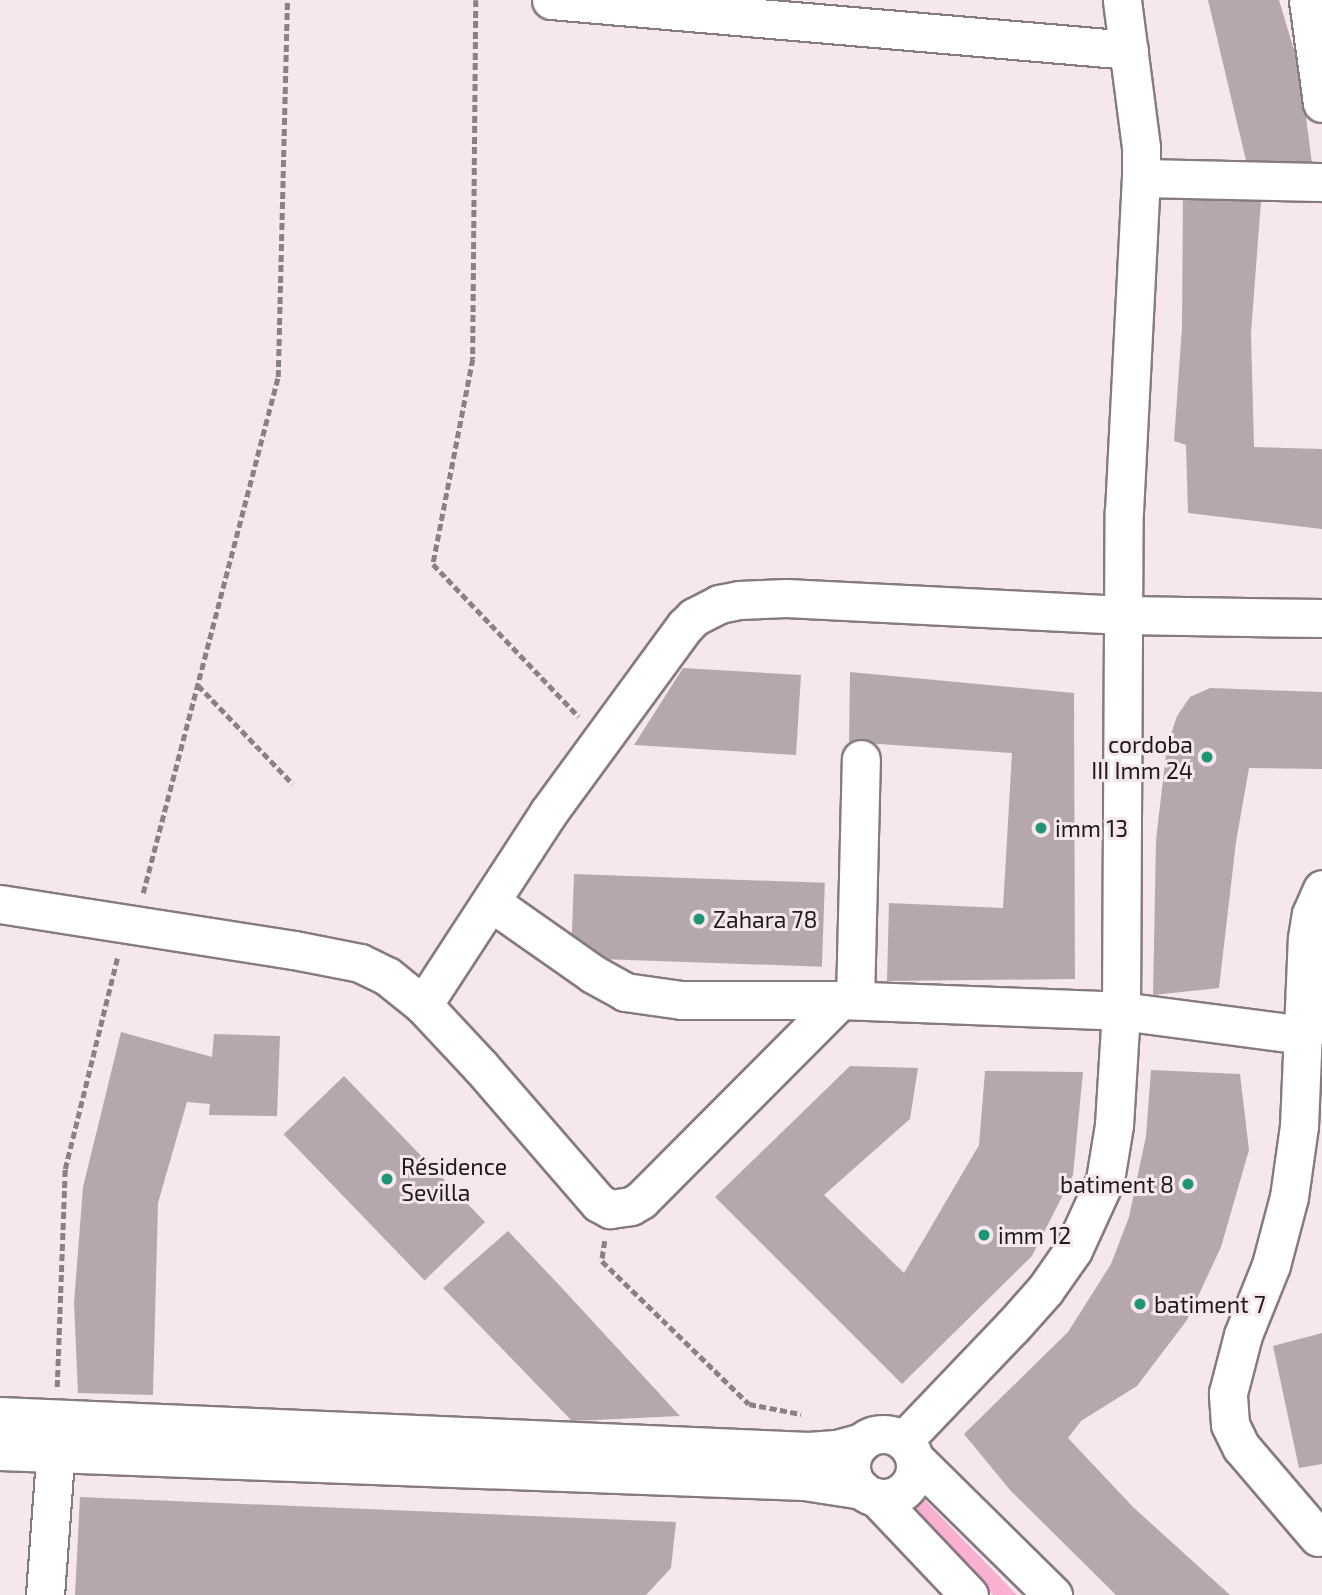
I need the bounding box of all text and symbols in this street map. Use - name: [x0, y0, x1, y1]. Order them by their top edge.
- place label: cordoba III Imm 24: [1091, 730, 1193, 784]
- marker: cordoba III Imm 24: [1199, 749, 1215, 765]
- place label: imm 13: [1055, 814, 1128, 842]
- marker: imm 13: [1033, 820, 1049, 836]
- place label: Zahara 78: [713, 905, 817, 933]
- marker: Zahara 78: [691, 911, 707, 927]
- place label: Résidence Sevilla: [401, 1152, 507, 1206]
- place label: batiment 8: [1060, 1170, 1174, 1198]
- marker: Résidence Sevilla: [379, 1171, 395, 1187]
- marker: batiment 8: [1180, 1176, 1196, 1192]
- place label: imm 12: [998, 1221, 1071, 1249]
- marker: imm 12: [976, 1227, 992, 1243]
- place label: batiment 7: [1154, 1290, 1266, 1318]
- marker: batiment 7: [1132, 1296, 1148, 1312]

